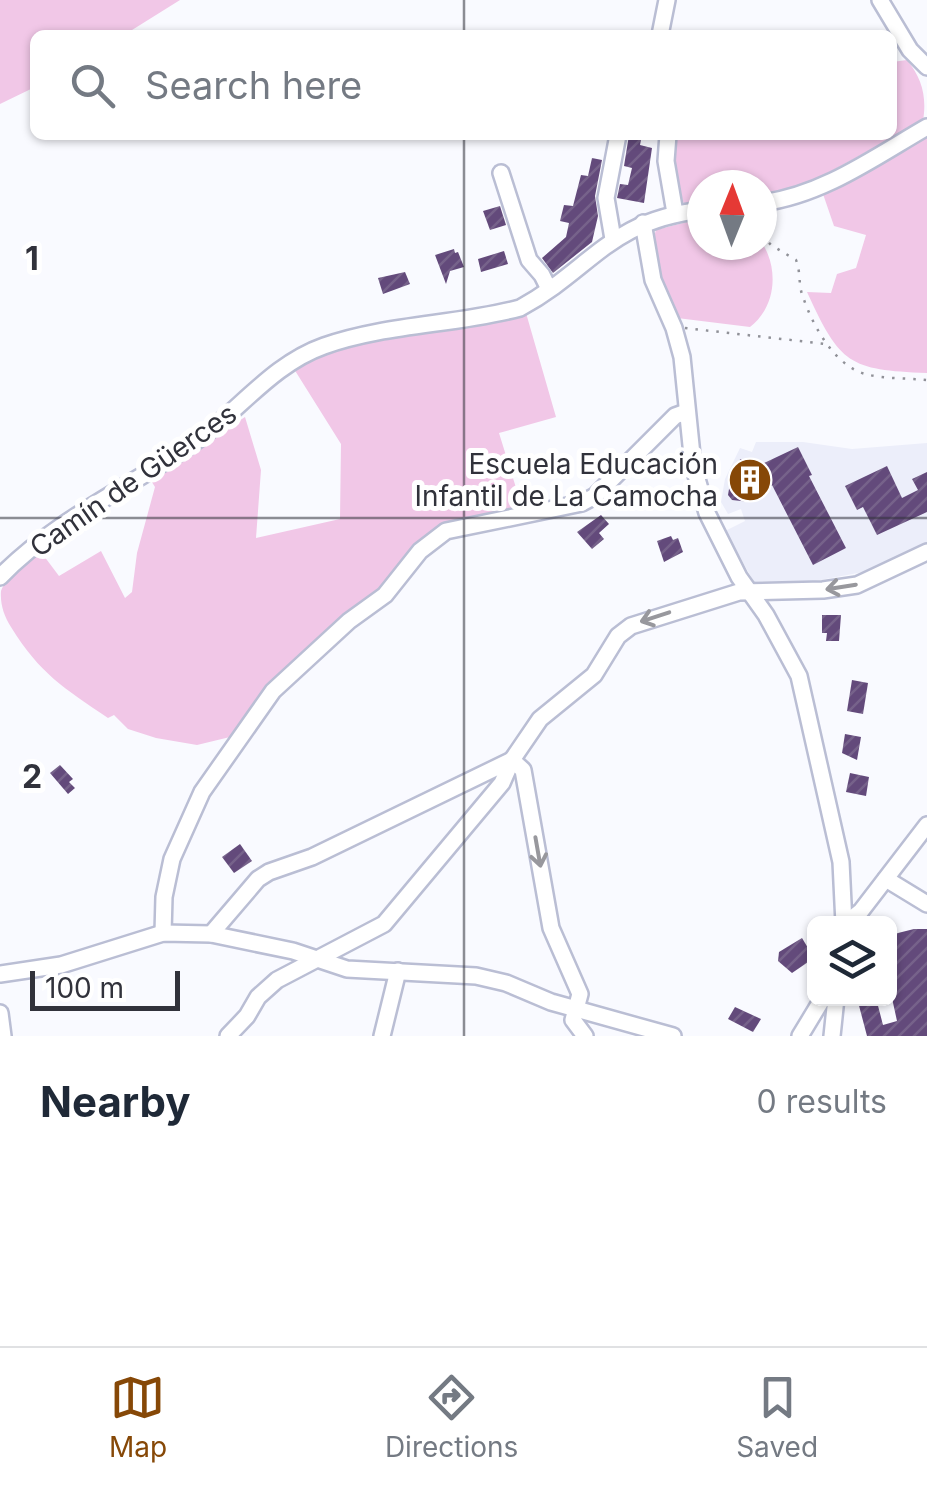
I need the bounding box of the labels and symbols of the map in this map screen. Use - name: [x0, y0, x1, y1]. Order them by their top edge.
- north arrow: [687, 170, 777, 260]
- text: 1: [25, 239, 39, 278]
- street label: Camín de Güerces: [23, 396, 243, 564]
- place label: Escuela Educación Infantil de La Camocha: [415, 447, 718, 513]
- building icon: Escuela Educación Infantil de La Camocha: [727, 457, 773, 503]
- one-way arrow: [826, 578, 858, 597]
- one-way arrow: [639, 610, 671, 628]
- text: 2: [22, 757, 42, 796]
- one-way arrow: [529, 835, 548, 867]
- scale bar: [30, 966, 180, 1010]

